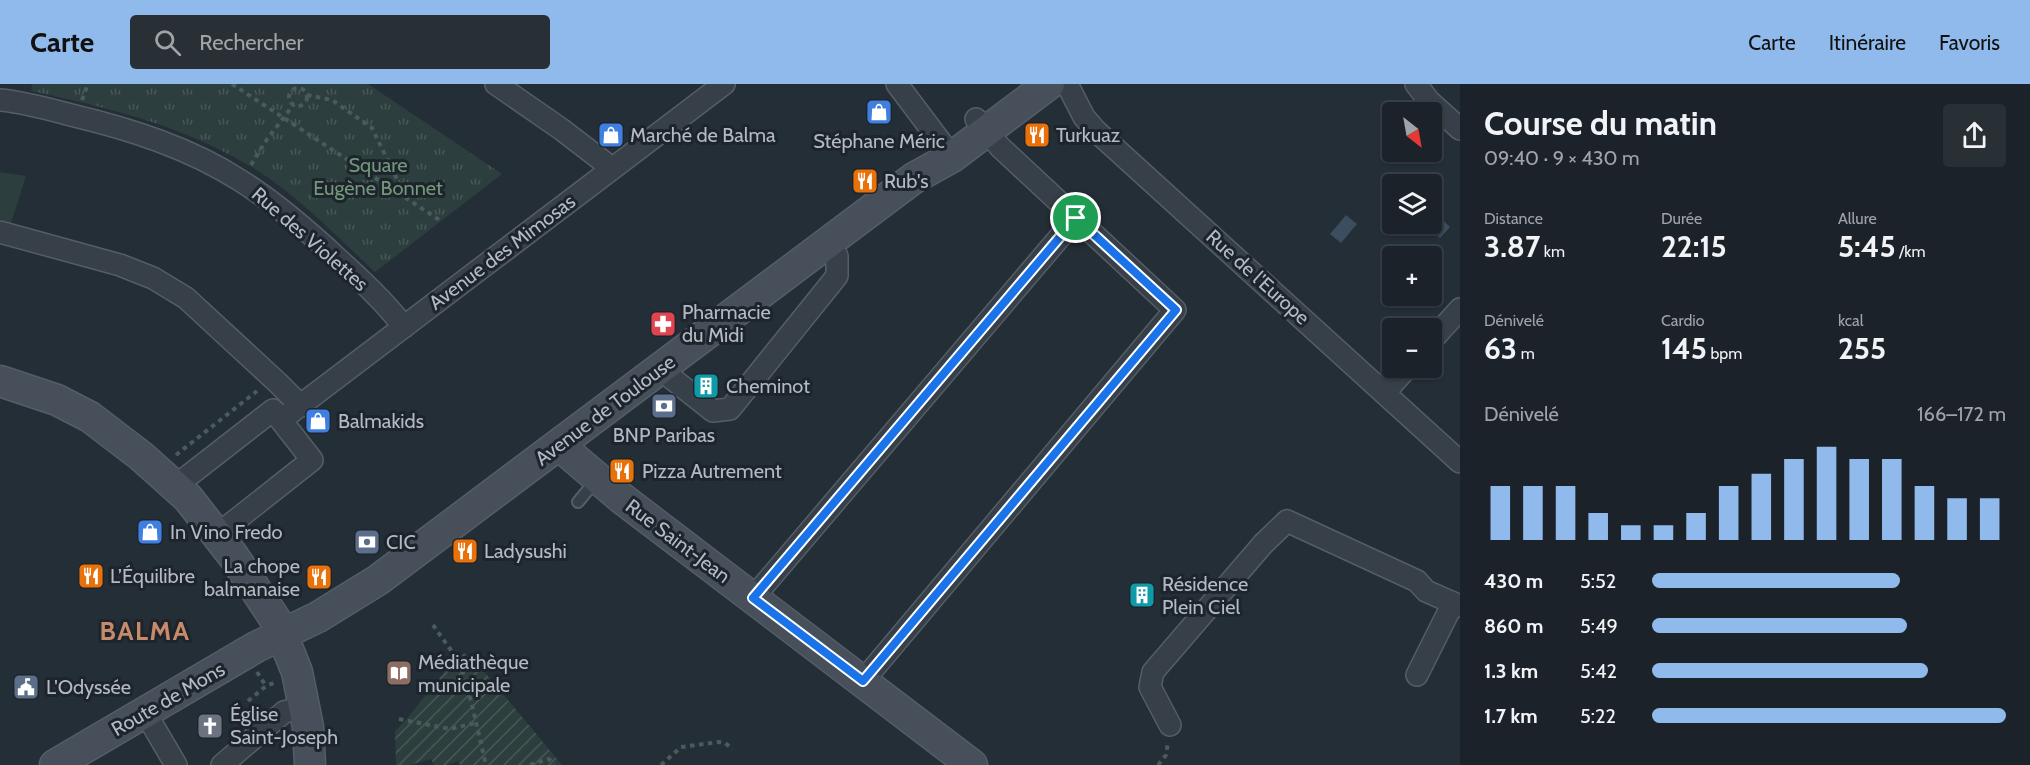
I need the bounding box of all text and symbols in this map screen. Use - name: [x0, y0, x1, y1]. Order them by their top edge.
- search box: [130, 15, 550, 69]
- text: Carte: [30, 25, 94, 59]
- icon: search: [151, 26, 184, 59]
- text: Rechercher: [199, 29, 303, 56]
- text: Carte: [1748, 30, 1796, 55]
- text: Itinéraire: [1829, 30, 1906, 55]
- text: Favoris: [1939, 30, 2000, 55]
- shop icon: Stéphane Méric: [864, 97, 894, 127]
- north arrow: [1382, 102, 1442, 162]
- map controls: [1382, 102, 1442, 378]
- text: Course du matin: [1484, 103, 1717, 143]
- button: share: [1943, 104, 2006, 167]
- shop icon: Marché de Balma: [596, 120, 626, 150]
- restaurant icon: Turkuaz: [1022, 120, 1052, 150]
- place label: Marché de Balma: [630, 123, 776, 147]
- place label: Turkuaz: [1056, 123, 1120, 147]
- place label: Stéphane Méric: [813, 129, 945, 153]
- text: 09:40 · 9 × 430 m: [1484, 146, 1640, 170]
- park label: Square Eugène Bonnet: [313, 153, 443, 200]
- restaurant icon: Rub's: [850, 166, 880, 196]
- place label: Rub's: [884, 169, 928, 193]
- button: layers: [1382, 174, 1442, 234]
- street label: Rue des Violettes: [247, 182, 373, 296]
- street label: Avenue des Mimosas: [424, 189, 580, 315]
- pin: [1050, 192, 1101, 243]
- icon: arrive: [1059, 201, 1092, 234]
- text: Distance: [1484, 209, 1543, 228]
- text: Durée: [1661, 209, 1702, 228]
- text: Allure: [1838, 209, 1877, 228]
- street label: Rue de l'Europe: [1201, 224, 1315, 330]
- text: 3.87: [1484, 228, 1540, 265]
- text: 22:15: [1661, 228, 1727, 265]
- text: 5:45: [1838, 228, 1896, 265]
- text: km: [1540, 242, 1565, 261]
- text: /km: [1896, 242, 1925, 261]
- button: +: [1382, 246, 1442, 306]
- place label: Pharmacie du Midi: [682, 300, 771, 347]
- pharmacy icon: Pharmacie du Midi: [648, 309, 678, 339]
- text: Dénivelé: [1484, 311, 1544, 330]
- text: Cardio: [1661, 311, 1704, 330]
- text: kcal: [1838, 311, 1864, 330]
- button: −: [1382, 318, 1442, 378]
- text: 63: [1484, 330, 1517, 367]
- text: 145: [1661, 330, 1707, 367]
- text: 255: [1838, 330, 1886, 367]
- text: m: [1517, 344, 1535, 363]
- text: bpm: [1707, 344, 1742, 363]
- street label: Avenue de Toulouse: [530, 350, 680, 470]
- building icon: Cheminot: [691, 371, 721, 401]
- place label: Cheminot: [726, 374, 810, 398]
- bank icon: BNP Paribas: [649, 391, 679, 421]
- text: Dénivelé: [1484, 402, 1559, 426]
- text: 166–172 m: [1917, 402, 2006, 426]
- shop icon: Balmakids: [303, 406, 333, 436]
- place label: Balmakids: [338, 409, 424, 433]
- place label: BNP Paribas: [613, 423, 715, 447]
- restaurant icon: Pizza Autrement: [607, 456, 637, 486]
- place label: Pizza Autrement: [642, 459, 782, 483]
- street label: Rue Saint-Jean: [621, 494, 735, 588]
- shop icon: In Vino Fredo: [135, 517, 165, 547]
- place label: In Vino Fredo: [170, 520, 283, 544]
- bank icon: CIC: [352, 527, 382, 557]
- place label: CIC: [386, 530, 416, 554]
- restaurant icon: Ladysushi: [450, 536, 480, 566]
- place label: Ladysushi: [484, 539, 567, 563]
- place label: La chope balmanaise: [204, 554, 300, 601]
- restaurant icon: L’Équilibre: [76, 561, 106, 591]
- restaurant icon: La chope balmanaise: [304, 562, 334, 592]
- place label: L’Équilibre: [110, 564, 195, 588]
- text: 430 m: [1484, 569, 1543, 593]
- text: 5:52: [1580, 569, 1616, 593]
- place label: Résidence Plein Ciel: [1162, 572, 1248, 619]
- building icon: Résidence Plein Ciel: [1127, 580, 1157, 610]
- text: 860 m: [1484, 614, 1543, 638]
- text: 5:49: [1580, 614, 1618, 638]
- district label: BALMA: [100, 615, 190, 647]
- place label: Médiathèque municipale: [418, 650, 529, 697]
- street label: Route de Mons: [107, 657, 229, 741]
- library icon: Médiathèque municipale: [384, 658, 414, 688]
- text: 1.3 km: [1484, 659, 1538, 683]
- text: 5:42: [1580, 659, 1617, 683]
- public building icon: L'Odyssée: [11, 672, 41, 702]
- place label: L'Odyssée: [46, 675, 131, 699]
- place label: Église Saint-Joseph: [230, 702, 338, 749]
- text: 1.7 km: [1484, 704, 1538, 728]
- text: 5:22: [1580, 704, 1616, 728]
- church icon: Église Saint-Joseph: [195, 711, 225, 741]

